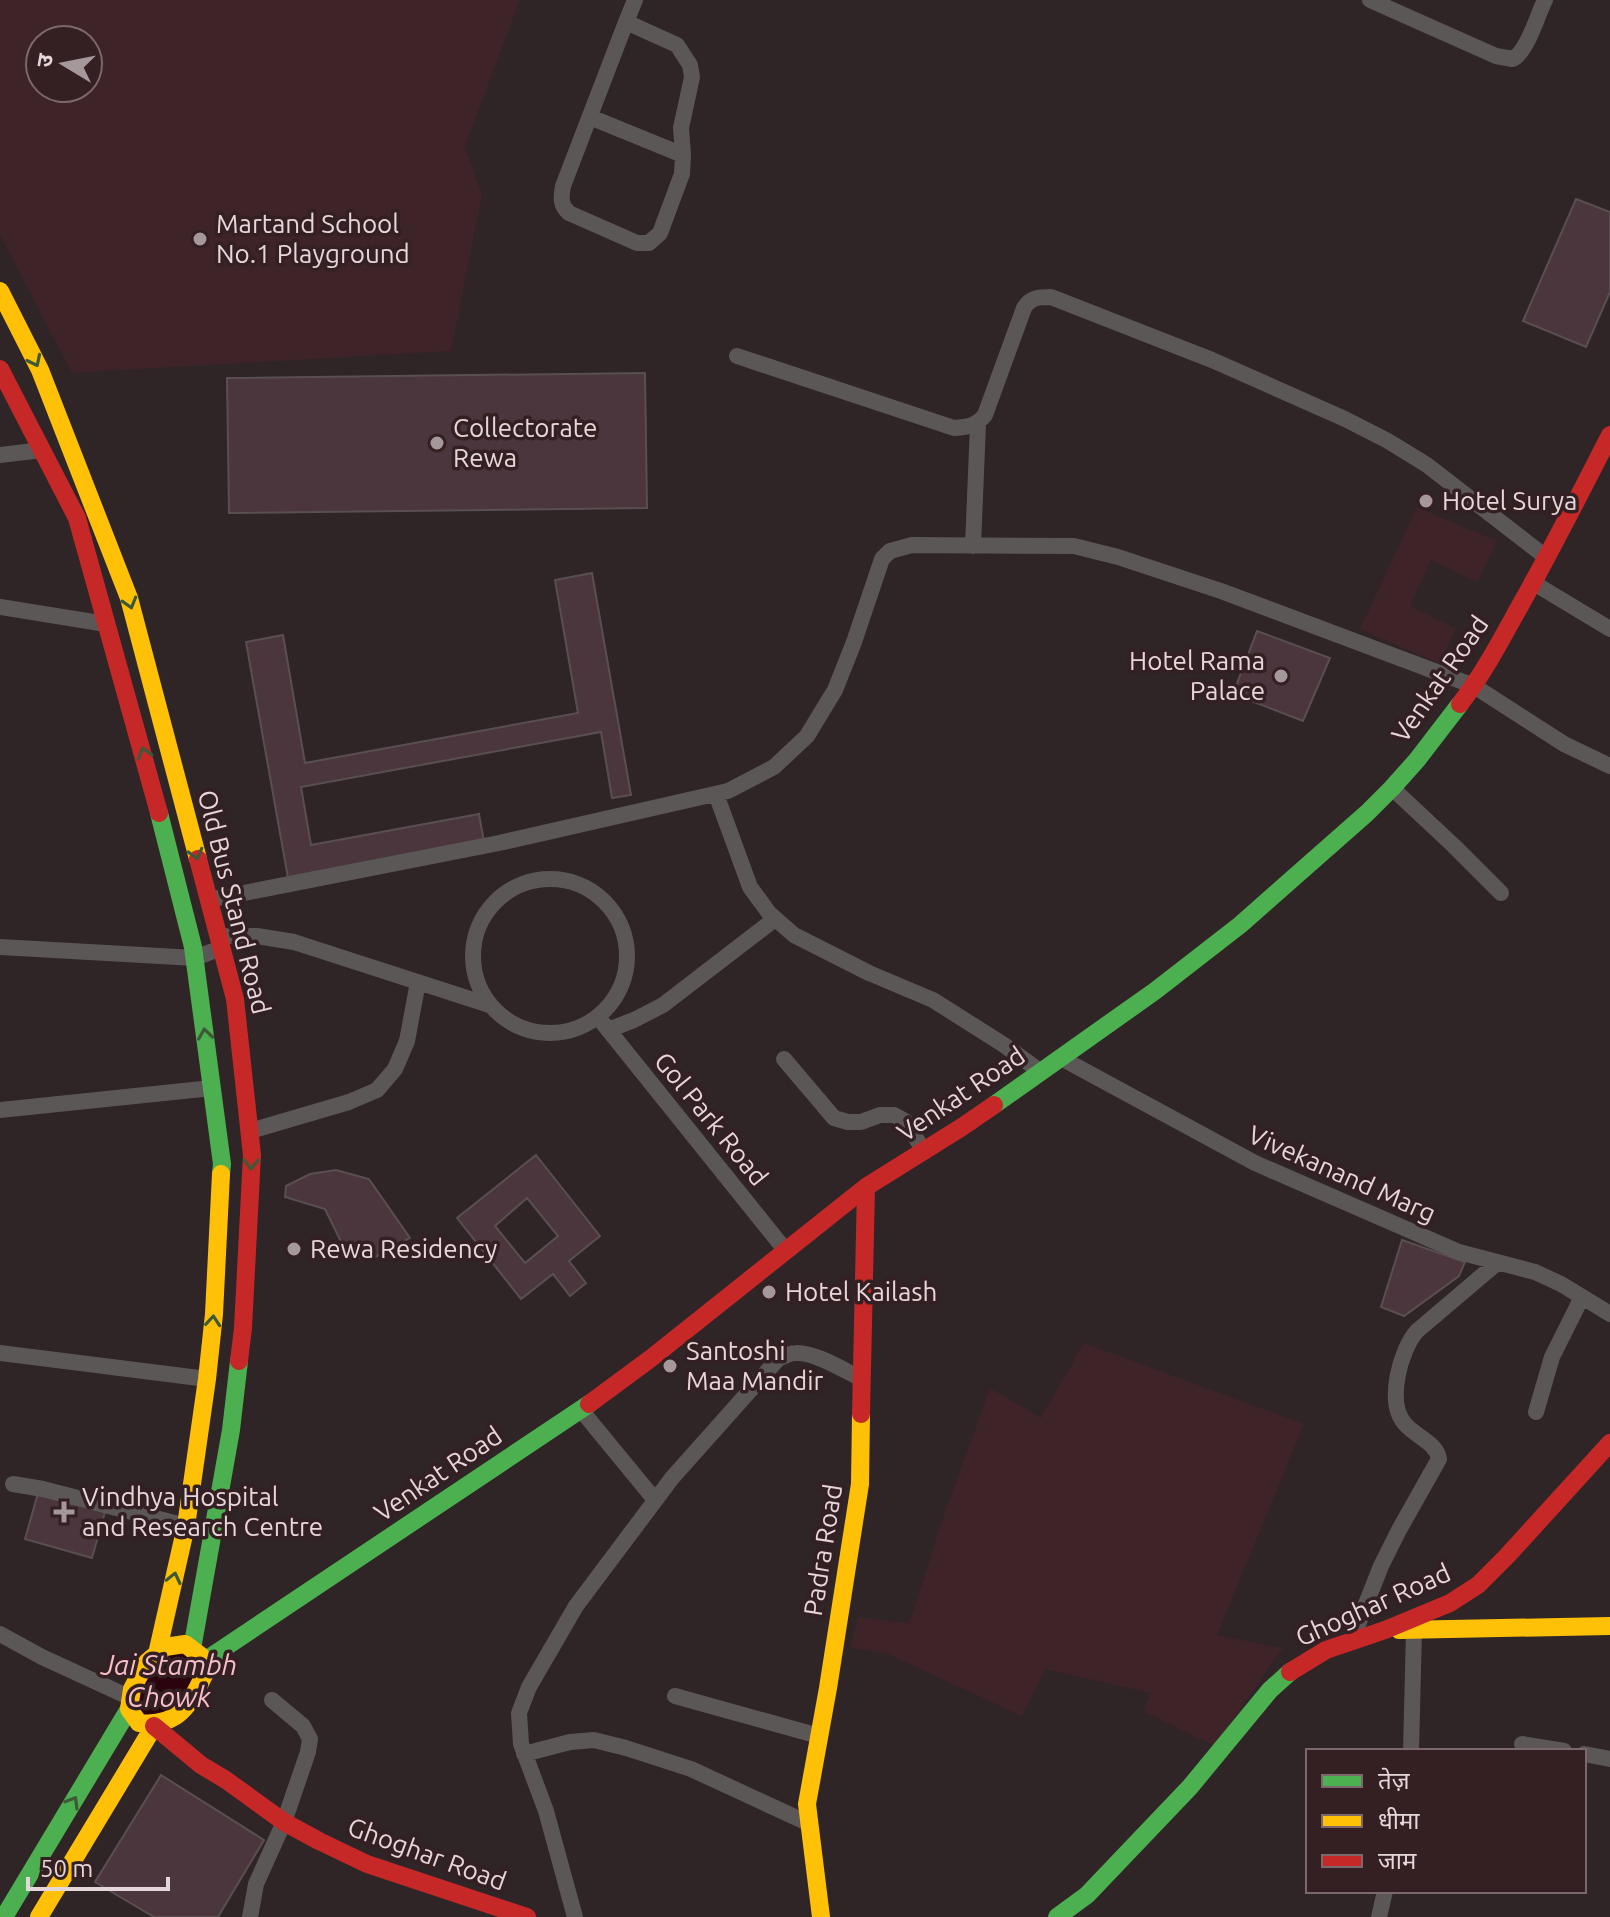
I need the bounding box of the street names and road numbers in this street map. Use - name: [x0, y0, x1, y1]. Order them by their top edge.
- street label: Venkat Road: [1385, 610, 1494, 747]
- street label: Old Bus Stand Road: [193, 787, 276, 1017]
- street label: Venkat Road: [892, 1040, 1030, 1147]
- street label: Gol Park Road: [649, 1046, 774, 1191]
- street label: Vivekanand Marg: [1244, 1119, 1440, 1228]
- street label: Venkat Road: [369, 1420, 507, 1527]
- street label: Padra Road: [798, 1482, 847, 1618]
- street label: Ghoghar Road: [1291, 1557, 1455, 1652]
- street label: Ghoghar Road: [344, 1811, 510, 1896]

